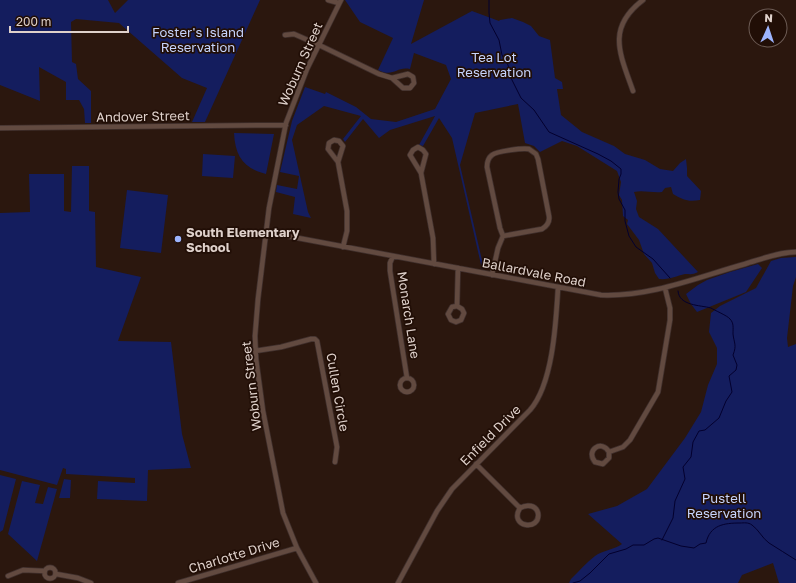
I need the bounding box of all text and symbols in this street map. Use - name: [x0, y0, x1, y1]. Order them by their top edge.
- scale bar: [10, 8, 128, 34]
- north arrow: [748, 8, 788, 48]
- text: N: [764, 11, 773, 24]
- text: 200 m: [16, 14, 51, 29]
- street label: Woburn Street: [274, 19, 326, 109]
- park label: Foster's Island Reservation: [152, 24, 244, 55]
- park label: Tea Lot Reservation: [457, 49, 531, 80]
- street label: Andover Street: [96, 107, 190, 125]
- place label: South Elementary School: [186, 224, 300, 255]
- marker: South Elementary School: [173, 234, 183, 244]
- street label: Ballardvale Road: [481, 254, 587, 290]
- street label: Monarch Lane: [394, 270, 424, 360]
- street label: Woburn Street: [238, 340, 264, 432]
- street label: Cullen Circle: [323, 351, 353, 433]
- street label: Enfield Drive: [456, 401, 524, 469]
- park label: Pustell Reservation: [687, 490, 761, 521]
- street label: Charlotte Drive: [187, 534, 281, 576]

